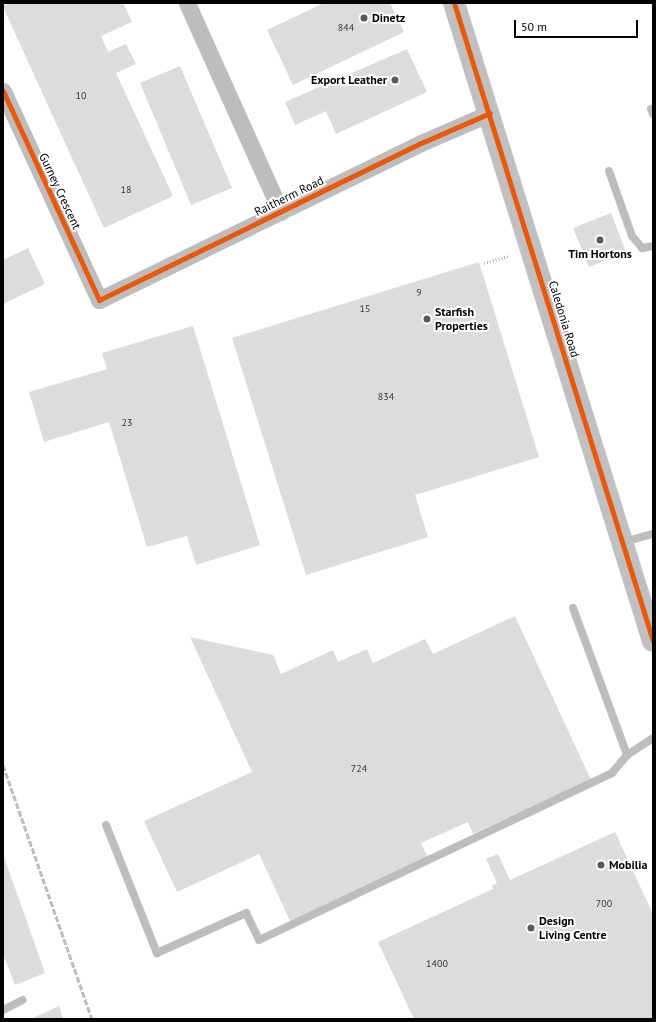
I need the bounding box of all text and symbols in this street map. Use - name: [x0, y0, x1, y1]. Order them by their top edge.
- place label: Dinetz: [372, 11, 405, 25]
- scale bar: [516, 12, 640, 38]
- marker: Dinetz: [359, 13, 369, 23]
- text: 50 m: [521, 19, 547, 34]
- house number: 844: [338, 22, 354, 34]
- place label: Export Leather: [311, 73, 387, 87]
- marker: Export Leather: [390, 75, 400, 85]
- house number: 10: [76, 90, 86, 102]
- street label: Gurney Crescent: [36, 150, 84, 232]
- street label: Raitherm Road: [252, 173, 326, 219]
- house number: 18: [121, 184, 131, 196]
- marker: Tim Hortons: [595, 235, 605, 245]
- place label: Tim Hortons: [568, 247, 632, 261]
- street label: Caledonia Road: [546, 279, 582, 359]
- house number: 9: [416, 287, 422, 299]
- house number: 15: [360, 303, 370, 315]
- place label: Starfish Properties: [435, 305, 488, 333]
- marker: Starfish Properties: [422, 314, 432, 324]
- house number: 834: [378, 391, 394, 403]
- house number: 23: [122, 417, 132, 429]
- house number: 724: [351, 763, 367, 775]
- place label: Mobilia: [609, 858, 647, 872]
- marker: Mobilia: [596, 860, 606, 870]
- house number: 700: [596, 898, 612, 910]
- place label: Design Living Centre: [539, 914, 607, 942]
- marker: Design Living Centre: [526, 923, 536, 933]
- house number: 1400: [426, 958, 448, 970]

